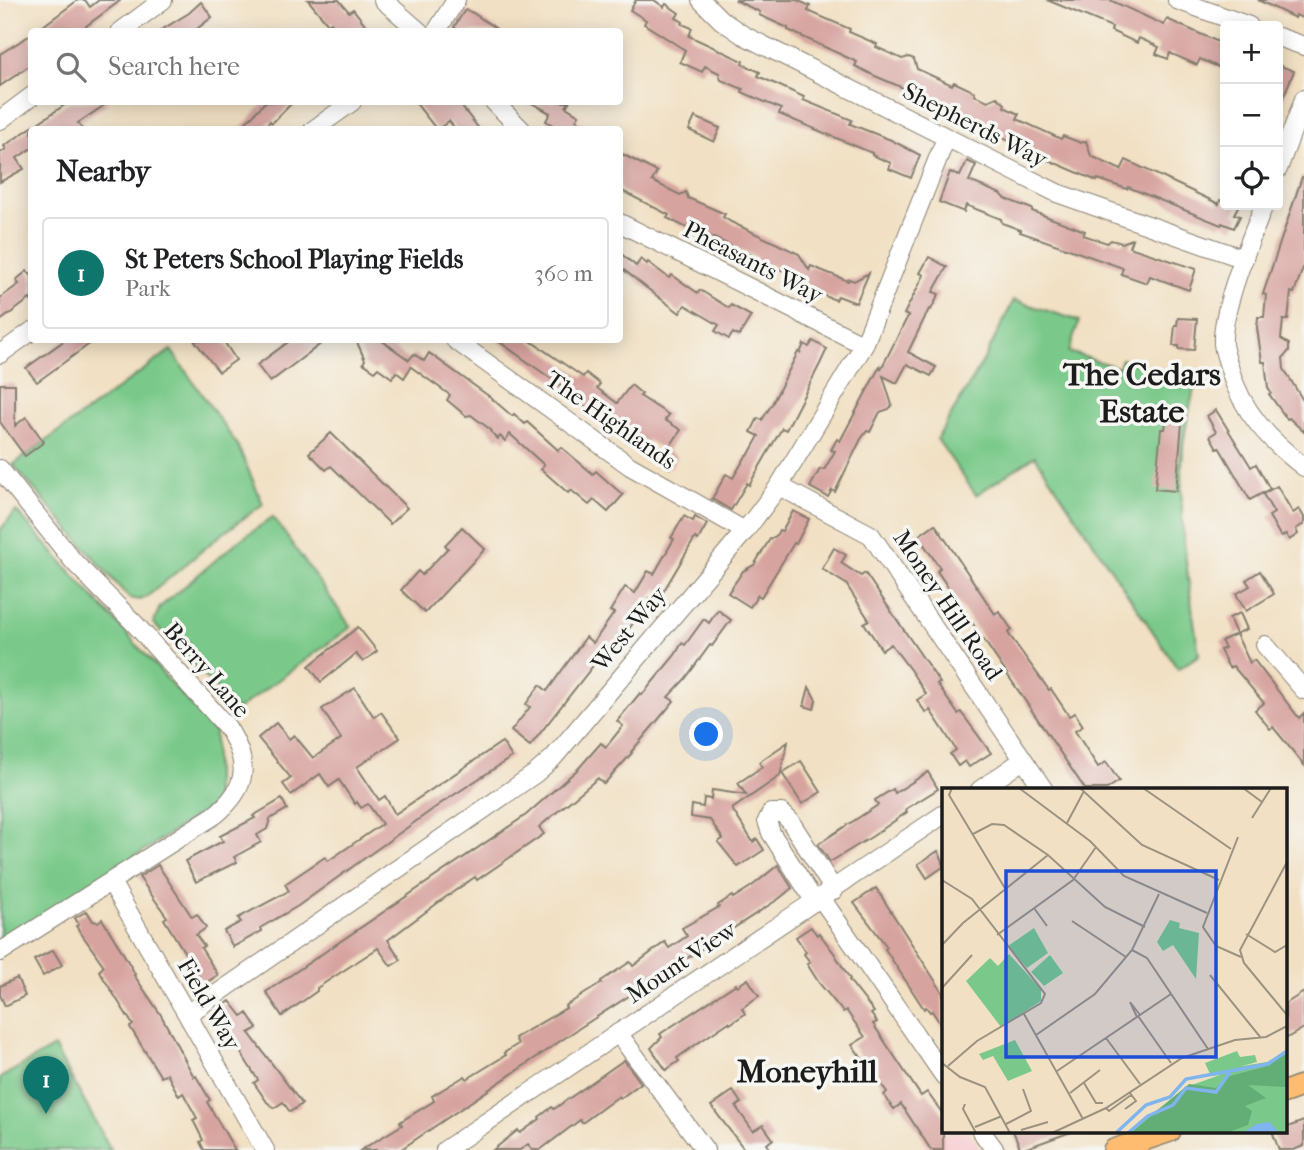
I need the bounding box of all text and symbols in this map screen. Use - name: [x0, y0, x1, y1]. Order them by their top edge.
- map controls: [1220, 21, 1283, 210]
- button: +: [1220, 21, 1283, 84]
- search box: [28, 28, 623, 105]
- icon: search: [52, 48, 90, 86]
- text: Search here: [108, 51, 240, 82]
- street label: Shepherds Way: [898, 77, 1053, 174]
- button: −: [1220, 84, 1283, 147]
- button: locate: [1220, 147, 1283, 210]
- text: Nearby: [56, 154, 151, 189]
- street label: Pheasants Way: [679, 215, 828, 310]
- text: St Peters School Playing Fields: [125, 244, 463, 275]
- text: 1: [77, 260, 85, 287]
- text: 360 m: [534, 260, 593, 287]
- text: Park: [125, 275, 171, 302]
- district label: The Cedars Estate: [1062, 356, 1221, 430]
- street label: The Highlands: [540, 365, 682, 475]
- street label: Money Hill Road: [888, 525, 1009, 686]
- street label: West Way: [585, 580, 673, 678]
- street label: Berry Lane: [158, 617, 256, 723]
- your location: [689, 717, 723, 751]
- inset map: [942, 788, 1286, 1132]
- street label: Mount View: [621, 914, 742, 1009]
- street label: Field Way: [171, 953, 247, 1056]
- district label: Moneyhill: [737, 1053, 877, 1090]
- pin: 1: [23, 1056, 69, 1114]

